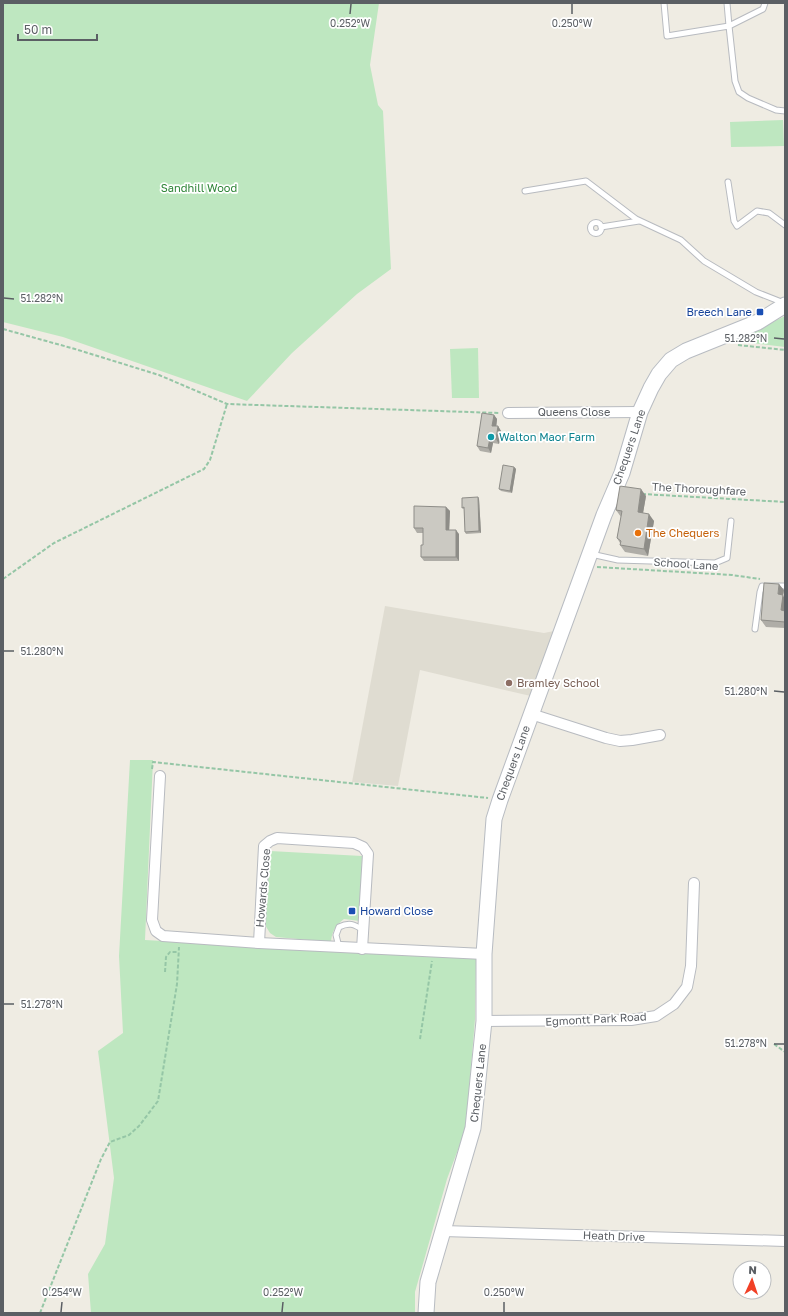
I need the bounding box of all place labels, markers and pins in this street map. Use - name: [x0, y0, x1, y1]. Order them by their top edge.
- place label: Breech Lane: [686, 305, 752, 318]
- marker: Breech Lane: [755, 307, 765, 317]
- place label: Walton Maor Farm: [499, 430, 595, 443]
- marker: Walton Maor Farm: [486, 432, 496, 442]
- place label: The Chequers: [646, 526, 719, 539]
- marker: The Chequers: [633, 528, 643, 538]
- place label: Bramley School: [517, 676, 600, 689]
- marker: Bramley School: [504, 678, 514, 688]
- place label: Howard Close: [360, 904, 433, 917]
- marker: Howard Close: [347, 906, 357, 916]

